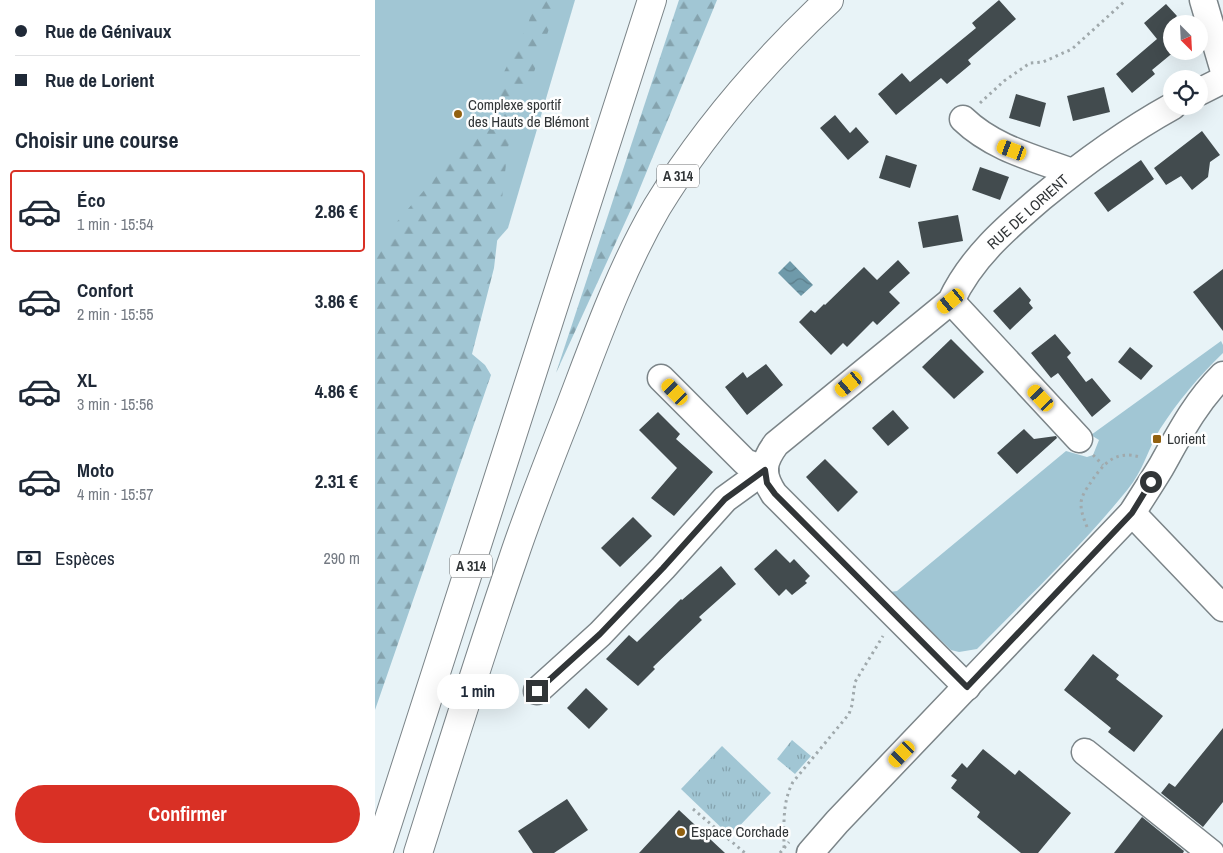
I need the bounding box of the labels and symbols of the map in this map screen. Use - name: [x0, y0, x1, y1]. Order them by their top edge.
- north arrow: [1163, 15, 1207, 60]
- place label: Complexe sportif des Hauts de Blémont: [468, 94, 590, 132]
- marker: Complexe sportif des Hauts de Blémont: [452, 108, 464, 120]
- car: [995, 138, 1028, 162]
- road number: A 314: [657, 165, 699, 188]
- street label: RUE DE LORIENT: [982, 169, 1073, 254]
- car: [934, 286, 967, 316]
- car: [832, 369, 865, 399]
- car: [659, 376, 690, 408]
- car: [1025, 382, 1056, 414]
- place label: Lorient: [1167, 428, 1206, 449]
- marker: Lorient: [1151, 433, 1163, 445]
- route start: [1140, 471, 1162, 493]
- road number: A 314: [450, 554, 492, 578]
- callout: 1 min: [437, 674, 519, 708]
- route end: [526, 680, 548, 702]
- car: [886, 738, 917, 770]
- place label: Espace Corchade: [691, 821, 789, 842]
- marker: Espace Corchade: [675, 826, 687, 838]

